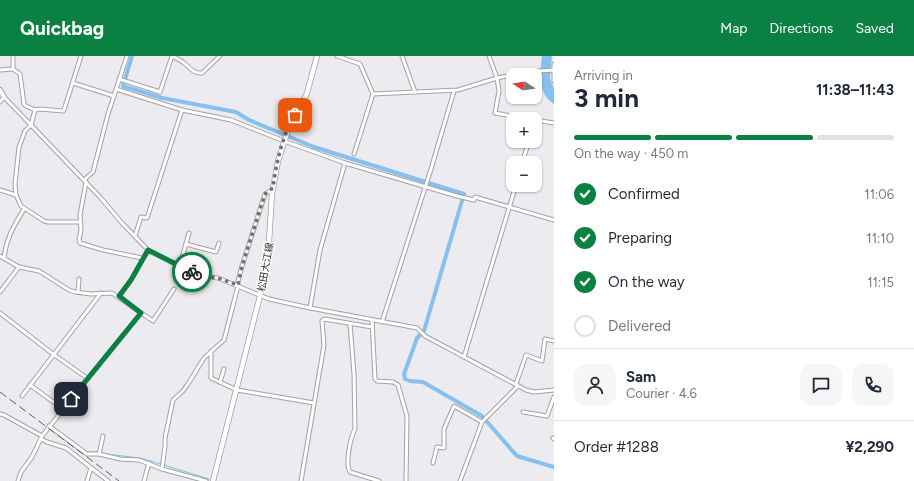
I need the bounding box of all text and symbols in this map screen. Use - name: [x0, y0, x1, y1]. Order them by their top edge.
- text: Quickbag: [20, 17, 104, 40]
- text: Map: [720, 20, 748, 37]
- text: Directions: [770, 20, 833, 37]
- text: Saved: [855, 20, 894, 37]
- north arrow: [506, 68, 542, 104]
- map controls: [506, 68, 542, 192]
- text: Arriving in: [574, 68, 633, 83]
- text: 11:38–11:43: [816, 81, 894, 99]
- text: 3 min: [574, 82, 639, 114]
- pin: [278, 98, 312, 132]
- icon: bag: [284, 104, 306, 126]
- button: +: [506, 112, 542, 148]
- text: On the way · 450 m: [574, 146, 688, 161]
- button: −: [506, 156, 542, 192]
- icon: check: [574, 183, 596, 205]
- text: Confirmed: [608, 185, 680, 203]
- text: 11:06: [864, 187, 894, 202]
- icon: check: [574, 227, 596, 249]
- text: Preparing: [608, 229, 672, 247]
- text: 11:10: [866, 231, 894, 246]
- street label: 松田大江線: [255, 241, 276, 293]
- courier: [172, 252, 212, 292]
- icon: bike: [181, 261, 203, 283]
- icon: check: [574, 271, 596, 293]
- text: On the way: [608, 273, 685, 291]
- text: 11:15: [867, 275, 894, 290]
- text: Delivered: [608, 317, 671, 335]
- button: person: [574, 364, 616, 406]
- button: chat: [800, 364, 842, 406]
- button: phone: [852, 364, 894, 406]
- text: Sam: [626, 368, 656, 386]
- pin: [54, 382, 88, 416]
- text: Courier · 4.6: [626, 386, 697, 401]
- icon: home: [60, 388, 82, 410]
- text: Order #1288: [574, 438, 659, 456]
- text: ¥2,290: [845, 438, 894, 456]

